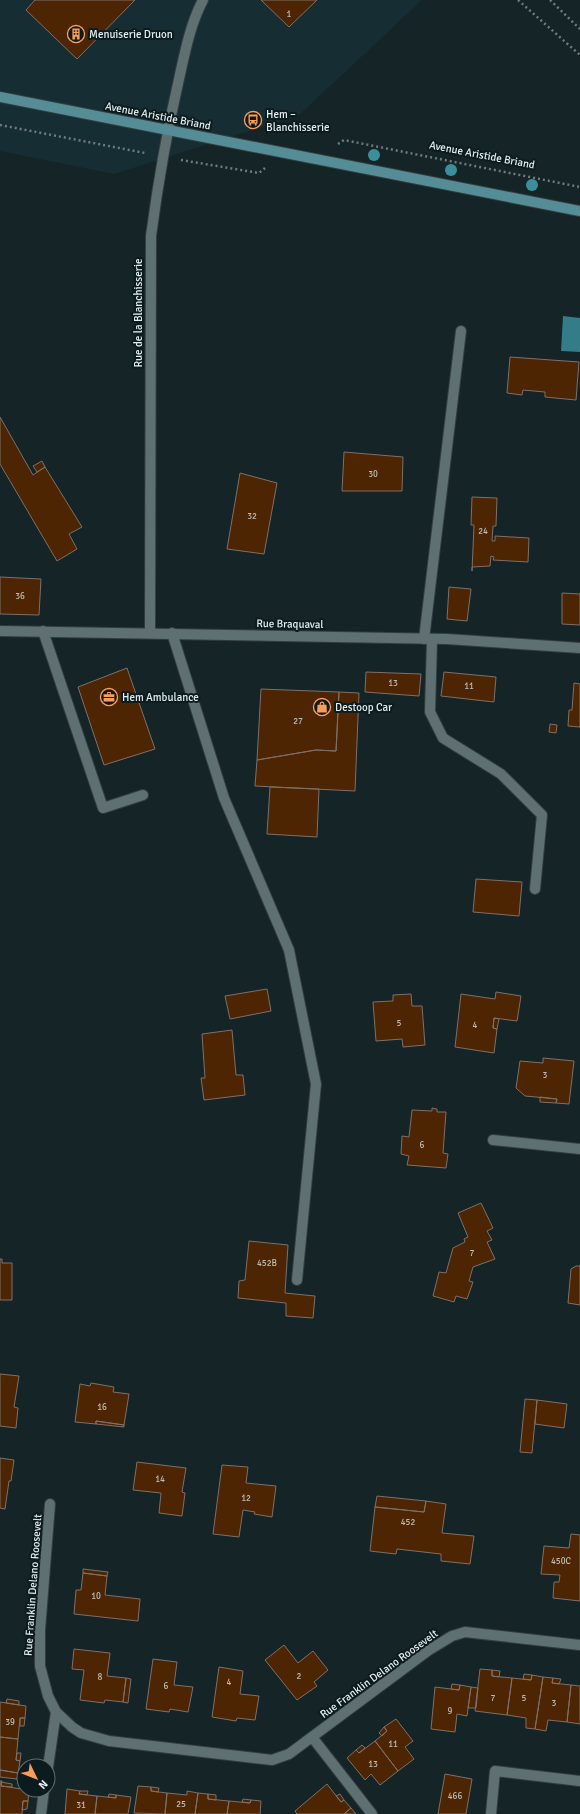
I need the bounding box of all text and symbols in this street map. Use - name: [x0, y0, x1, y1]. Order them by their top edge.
- house number: 1: [287, 9, 292, 20]
- building icon: Menuiserie Druon: [66, 24, 86, 44]
- place label: Menuiserie Druon: [89, 28, 173, 41]
- street label: Avenue Aristide Briand: [104, 99, 212, 133]
- place label: Hem – Blanchisserie: [266, 108, 330, 134]
- bus stop icon: Hem – Blanchisserie: [243, 110, 263, 130]
- street label: Avenue Aristide Briand: [428, 138, 536, 172]
- street label: Rue de la Blanchisserie: [132, 259, 145, 367]
- house number: 30: [368, 469, 378, 480]
- house number: 32: [247, 511, 257, 522]
- house number: 24: [478, 526, 488, 537]
- house number: 36: [15, 591, 25, 602]
- street label: Rue Braquaval: [256, 617, 324, 631]
- house number: 13: [388, 678, 398, 689]
- house number: 11: [464, 681, 474, 692]
- office icon: Hem Ambulance: [99, 687, 119, 707]
- place label: Hem Ambulance: [122, 691, 199, 704]
- shop icon: Destoop Car: [312, 697, 332, 717]
- place label: Destoop Car: [335, 701, 392, 714]
- house number: 27: [293, 716, 303, 727]
- house number: 5: [397, 1018, 402, 1029]
- house number: 4: [473, 1020, 478, 1031]
- house number: 3: [543, 1070, 548, 1081]
- house number: 6: [420, 1140, 425, 1151]
- house number: 7: [470, 1248, 475, 1259]
- house number: 452B: [257, 1258, 277, 1269]
- house number: 16: [97, 1402, 107, 1413]
- house number: 14: [155, 1474, 165, 1485]
- house number: 12: [241, 1493, 251, 1504]
- street label: Rue Franklin Delano Roosevelt: [22, 1513, 44, 1656]
- house number: 452: [401, 1517, 415, 1528]
- house number: 450C: [551, 1556, 572, 1567]
- house number: 10: [91, 1591, 101, 1602]
- street label: Rue Franklin Delano Roosevelt: [318, 1627, 440, 1721]
- house number: 2: [297, 1671, 302, 1682]
- house number: 8: [98, 1672, 103, 1683]
- house number: 4: [227, 1677, 232, 1688]
- house number: 6: [164, 1681, 169, 1692]
- house number: 7: [491, 1693, 496, 1704]
- house number: 5: [522, 1693, 527, 1704]
- house number: 3: [552, 1698, 557, 1709]
- house number: 9: [448, 1706, 453, 1717]
- house number: 39: [5, 1717, 15, 1728]
- house number: 11: [388, 1739, 398, 1750]
- north arrow: [16, 1758, 56, 1798]
- house number: 13: [368, 1759, 378, 1770]
- text: N: [36, 1777, 50, 1792]
- house number: 466: [448, 1791, 462, 1802]
- house number: 25: [176, 1799, 186, 1810]
- house number: 31: [76, 1800, 86, 1811]

